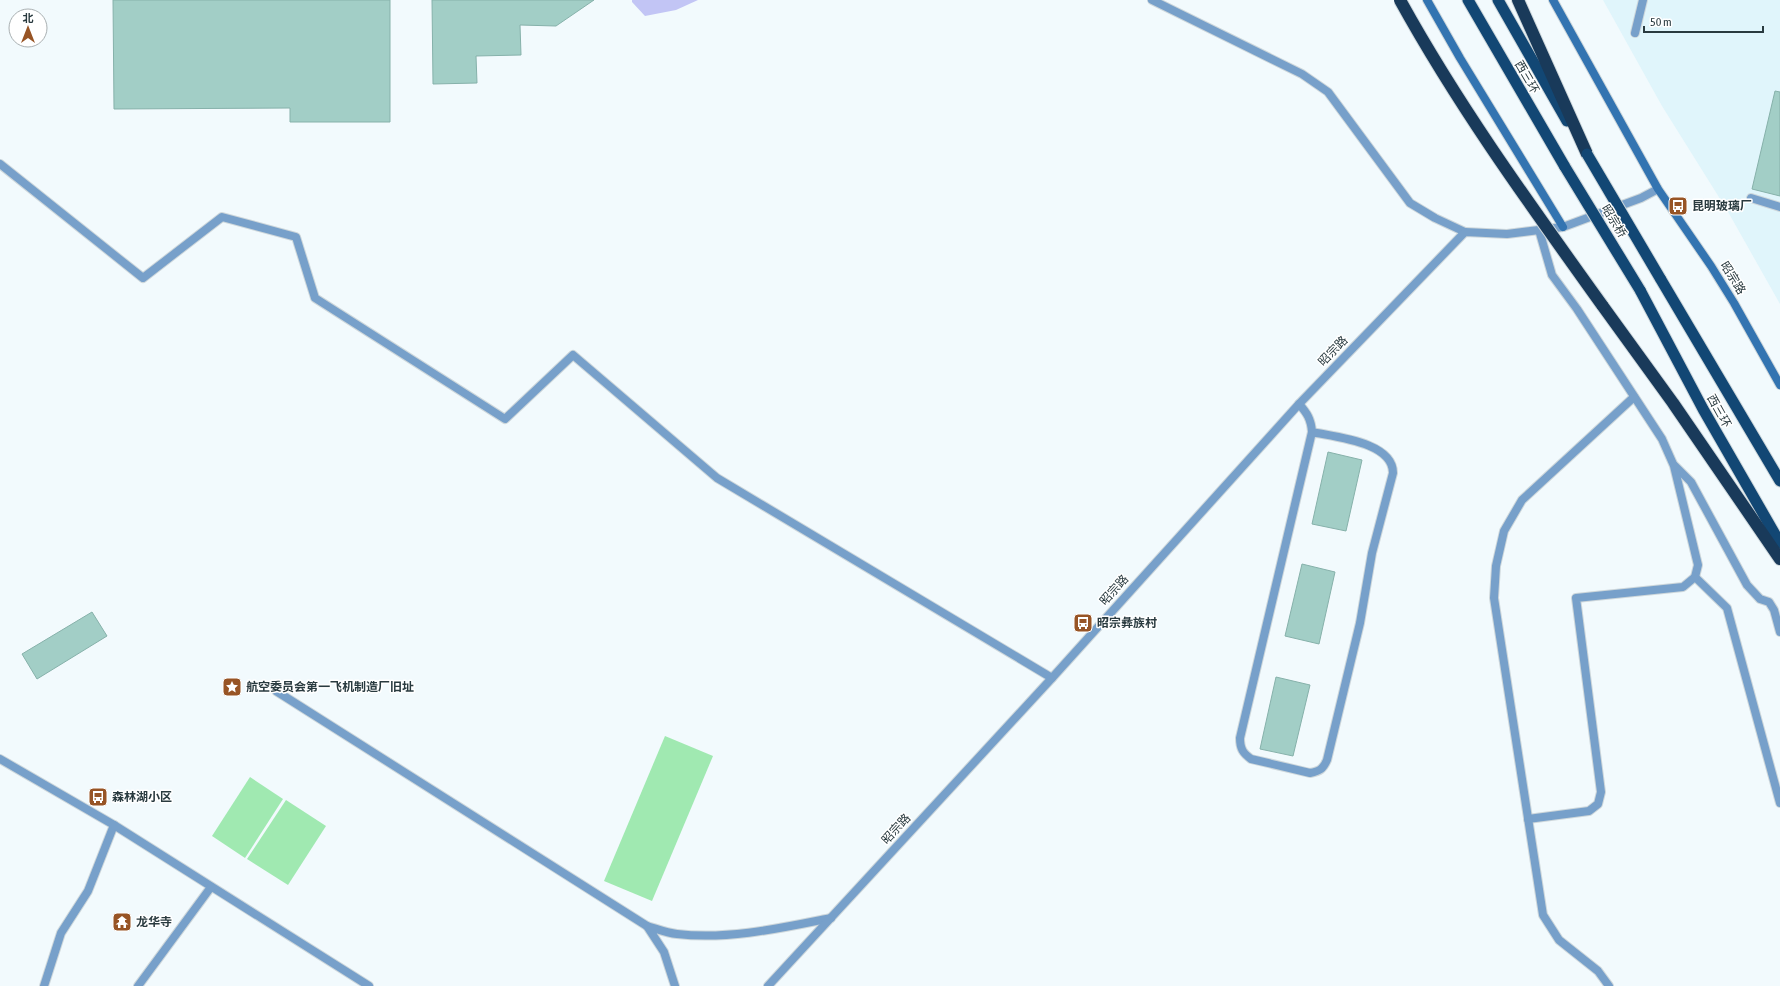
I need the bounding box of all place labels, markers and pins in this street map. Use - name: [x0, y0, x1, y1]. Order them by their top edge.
- bus stop icon: 昆明玻璃厂: [1667, 195, 1689, 217]
- place label: 昆明玻璃厂: [1692, 199, 1752, 213]
- bus stop icon: 昭宗彝族村: [1072, 612, 1094, 634]
- place label: 昭宗彝族村: [1097, 616, 1157, 630]
- place icon: 航空委员会第一飞机制造厂旧址: [221, 676, 243, 698]
- place label: 航空委员会第一飞机制造厂旧址: [246, 680, 414, 694]
- bus stop icon: 森林湖小区: [87, 786, 109, 808]
- place label: 森林湖小区: [112, 790, 172, 804]
- temple icon: 龙华寺: [111, 911, 133, 933]
- place label: 龙华寺: [136, 915, 172, 929]

